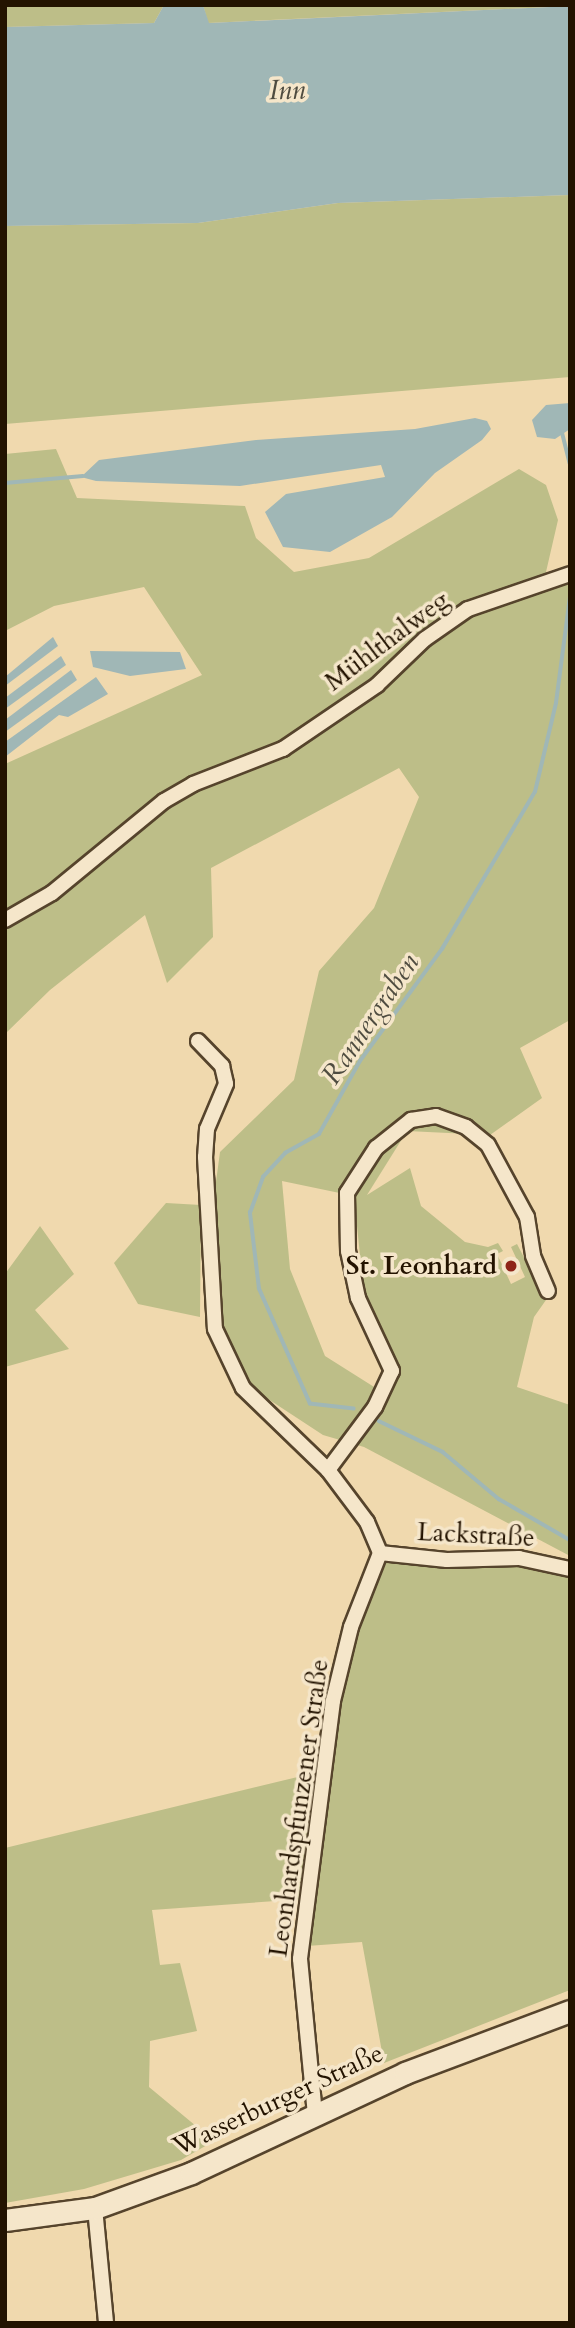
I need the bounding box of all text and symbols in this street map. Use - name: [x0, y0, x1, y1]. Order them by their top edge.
- water label: Inn: [269, 73, 305, 107]
- street label: Mühlthalweg: [319, 584, 455, 698]
- water label: Rannergraben: [314, 947, 426, 1091]
- place label: St. Leonhard: [346, 1250, 497, 1282]
- marker: St. Leonhard: [503, 1258, 519, 1274]
- street label: Lackstraße: [416, 1516, 536, 1554]
- street label: Leonhardspfunzener Straße: [263, 1657, 335, 1959]
- street label: Wasserburger Straße: [168, 2038, 388, 2162]

